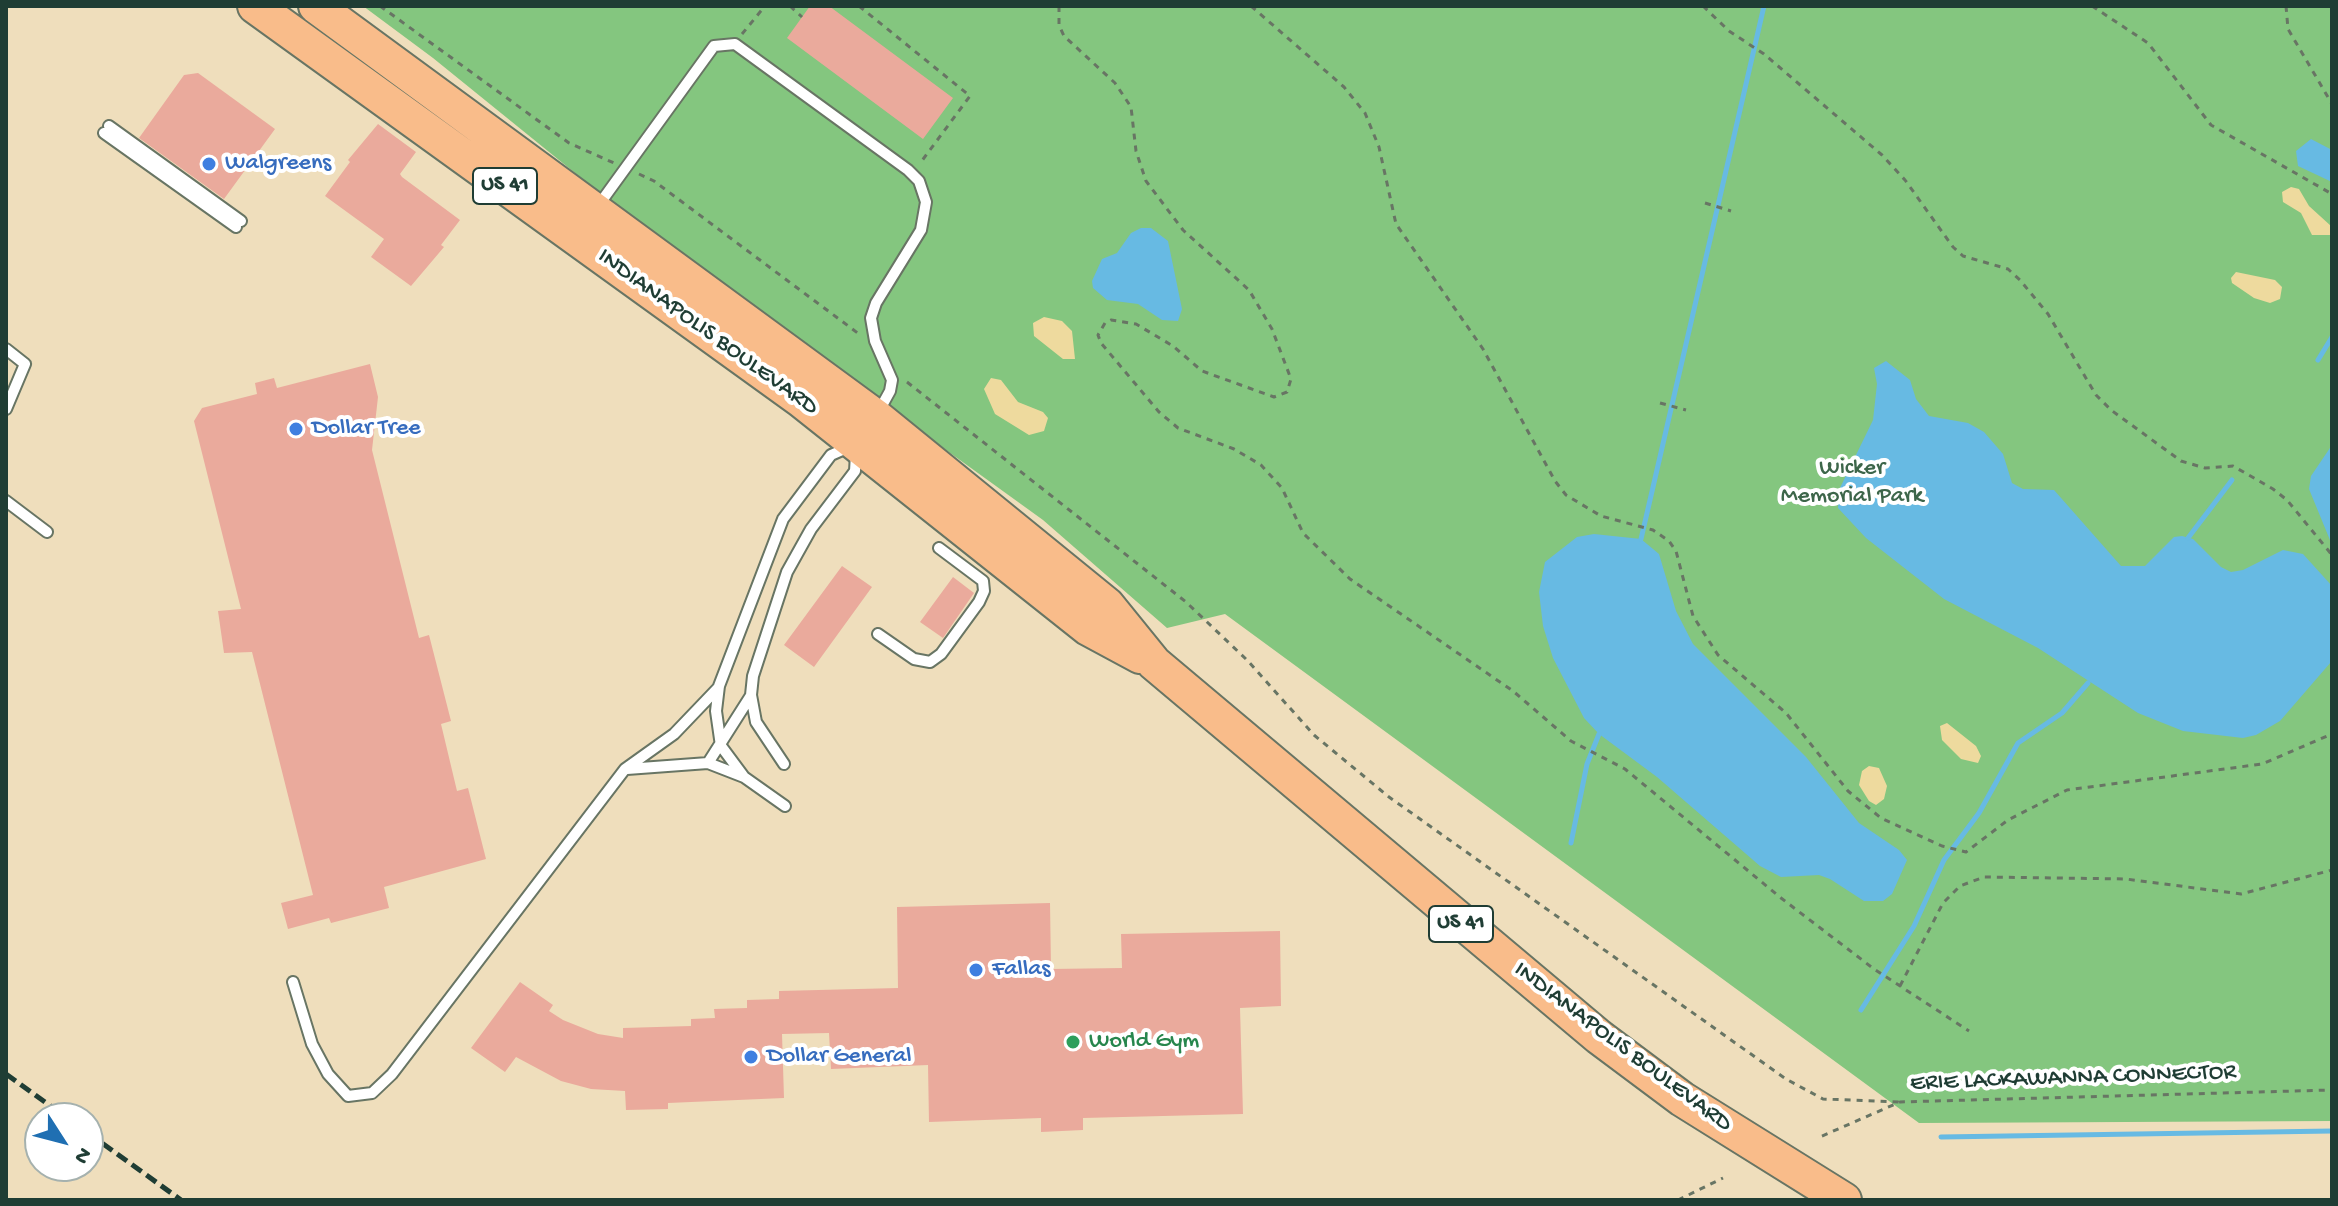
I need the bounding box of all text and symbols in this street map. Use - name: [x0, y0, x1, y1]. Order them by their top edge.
- place label: Walgreens: [225, 150, 331, 178]
- marker: Walgreens: [200, 155, 218, 173]
- road number: US 41: [473, 168, 537, 204]
- street label: INDIANAPOLIS BOULEVARD: [591, 243, 823, 423]
- place label: Dollar Tree: [312, 415, 421, 443]
- marker: Dollar Tree: [287, 420, 305, 438]
- park label: Wicker Memorial Park: [1781, 455, 1923, 511]
- road number: US 41: [1429, 906, 1493, 942]
- place label: Fallas: [992, 956, 1050, 984]
- street label: INDIANAPOLIS BOULEVARD: [1507, 956, 1737, 1140]
- marker: Fallas: [967, 961, 985, 979]
- place label: World Gym: [1089, 1028, 1199, 1056]
- marker: World Gym: [1064, 1033, 1082, 1051]
- place label: Dollar General: [767, 1043, 912, 1071]
- marker: Dollar General: [742, 1048, 760, 1066]
- street label: ERIE LACKAWANNA CONNECTOR: [1910, 1059, 2236, 1099]
- north arrow: [24, 1102, 104, 1182]
- text: N: [67, 1141, 97, 1168]

